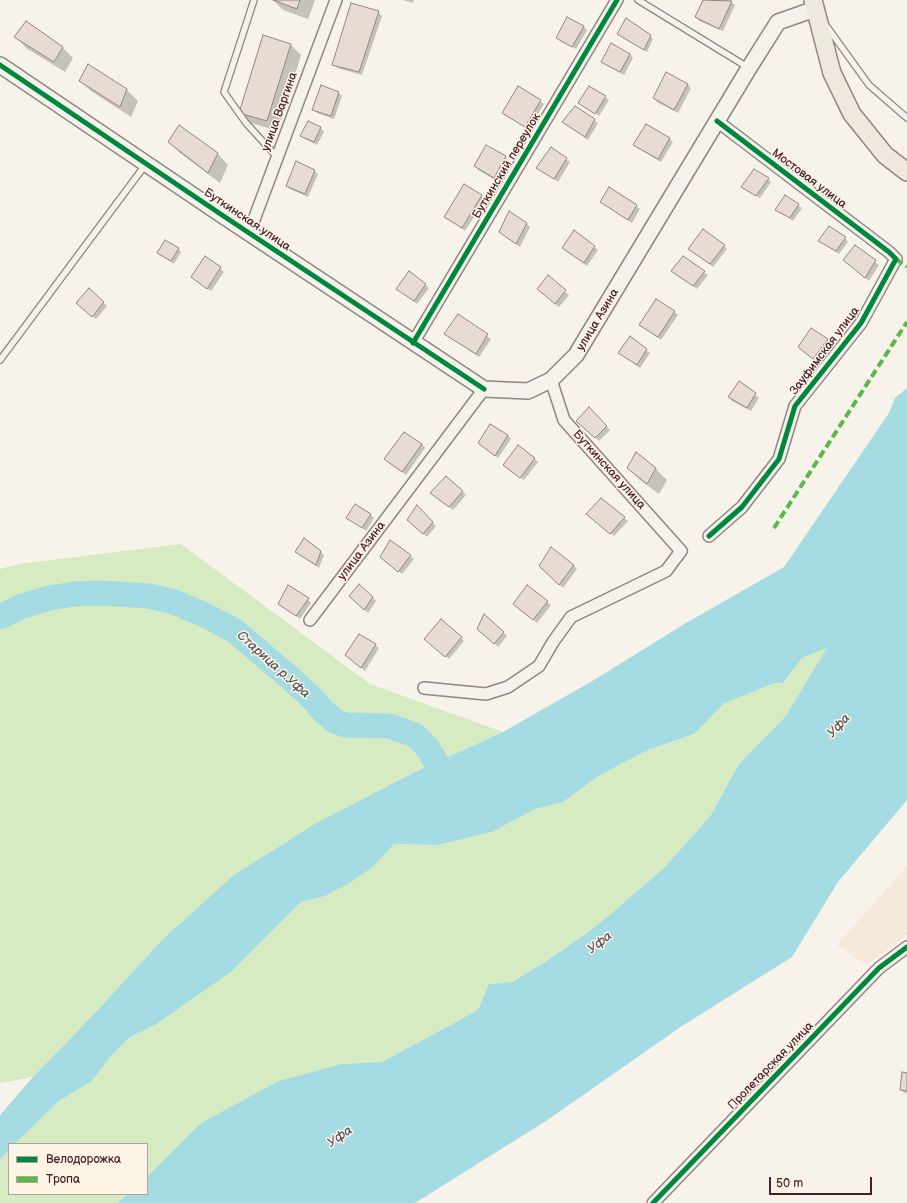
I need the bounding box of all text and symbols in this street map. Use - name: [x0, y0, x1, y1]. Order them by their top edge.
- street label: улица Варгина: [259, 70, 301, 154]
- street label: Буткинский переулок: [470, 111, 544, 221]
- street label: Мостовая улица: [769, 146, 849, 212]
- street label: Буткинская улица: [201, 186, 293, 254]
- street label: улица Азина: [574, 286, 622, 354]
- street label: Зауфимская улица: [787, 304, 863, 398]
- street label: Буткинская улица: [570, 427, 648, 513]
- street label: улица Азина: [335, 519, 389, 583]
- water label: Старица р.Уфа: [233, 628, 313, 702]
- water label: Уфа: [824, 711, 854, 741]
- water label: Уфа: [584, 929, 616, 957]
- street label: Пролетарская улица: [725, 1019, 817, 1113]
- water label: Уфа: [324, 1123, 356, 1151]
- legend: [8, 1143, 148, 1195]
- text: Велодорожка: [46, 1152, 121, 1167]
- scale bar: [771, 1169, 874, 1195]
- text: Тропа: [46, 1172, 80, 1187]
- text: 50 m: [776, 1176, 803, 1191]

